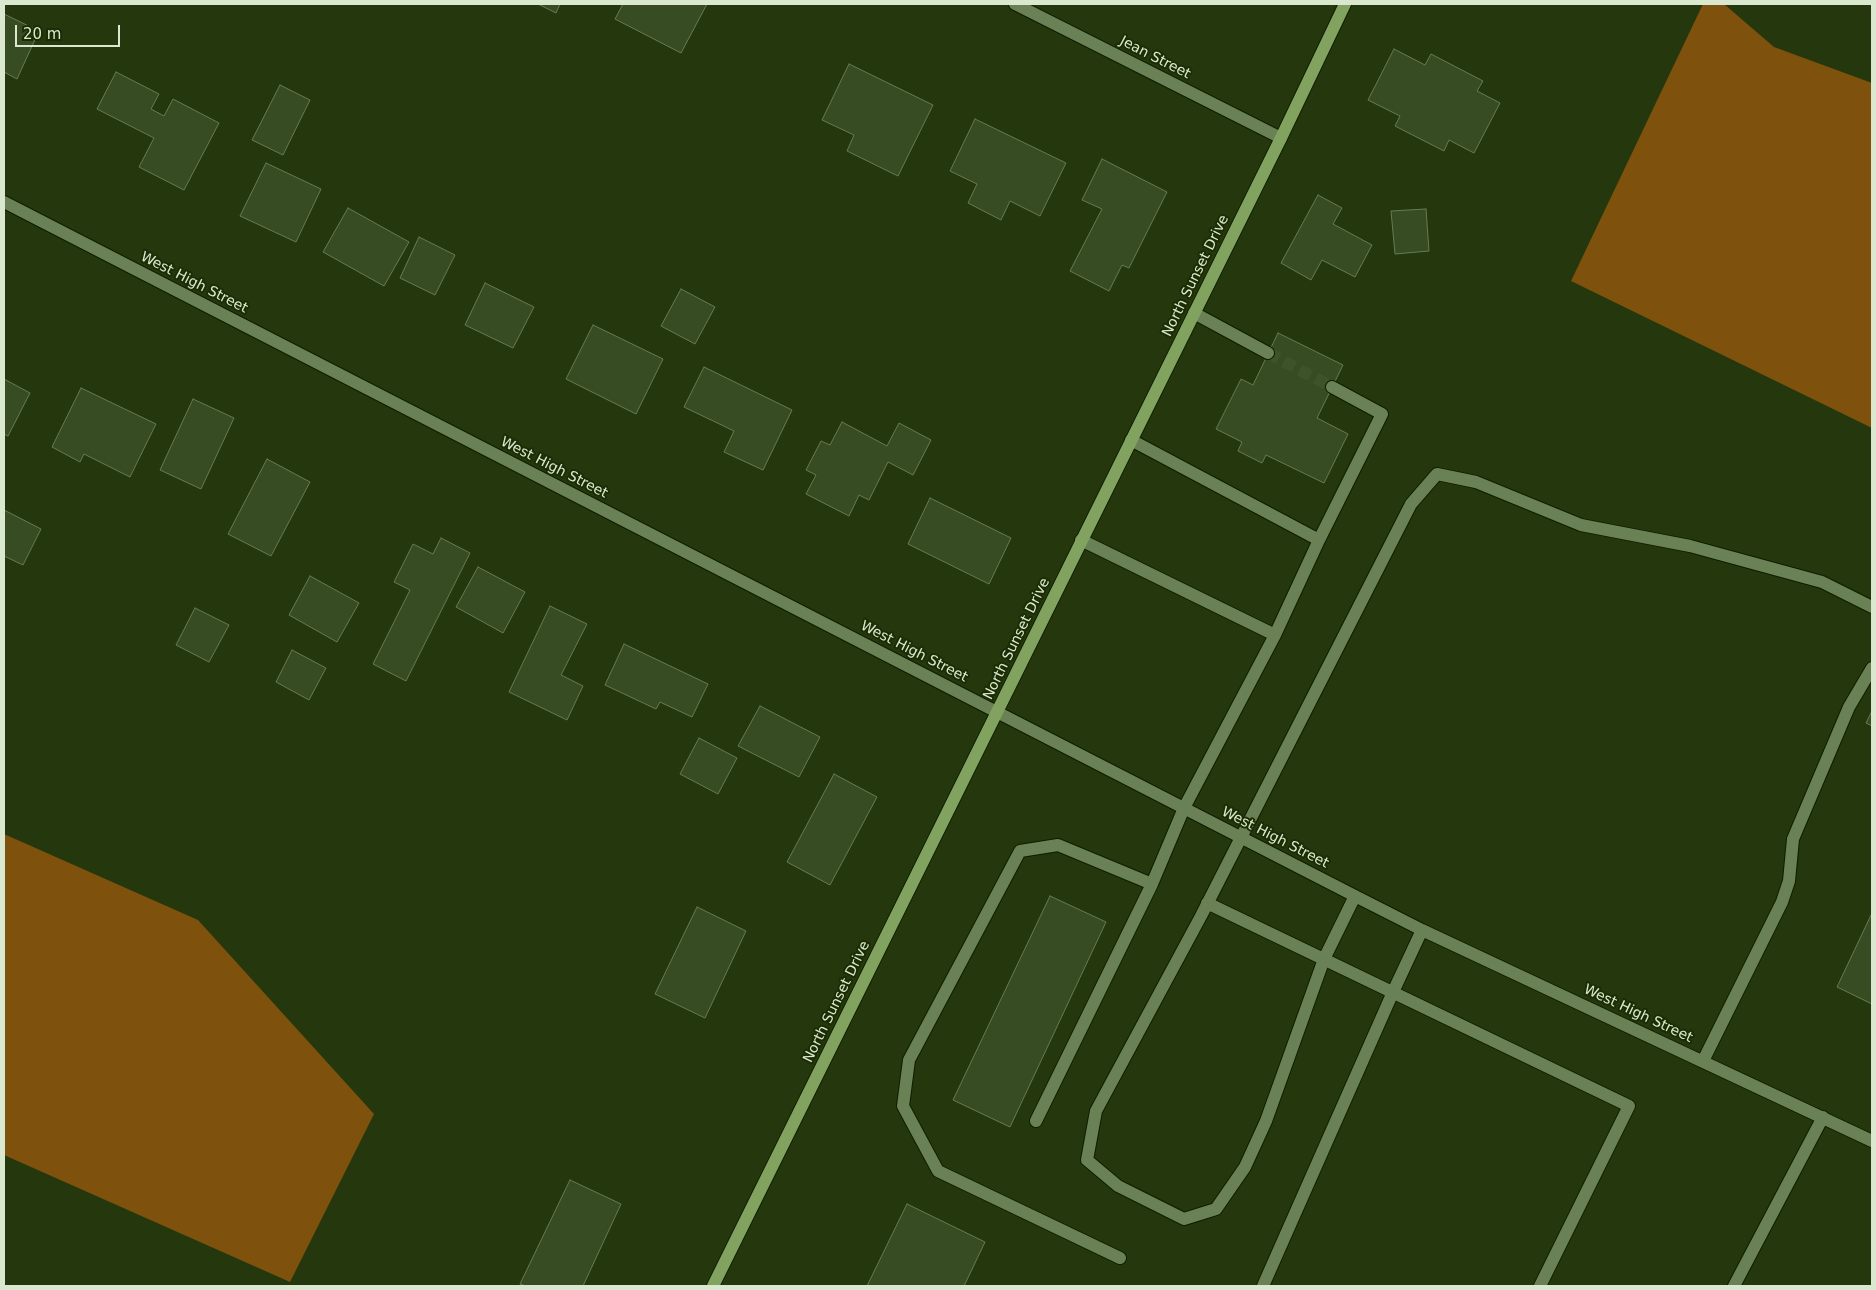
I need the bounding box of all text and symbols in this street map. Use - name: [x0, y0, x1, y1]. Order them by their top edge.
- scale bar: [18, 15, 122, 47]
- text: 20 m: [23, 25, 61, 43]
- street label: Jean Street: [1117, 33, 1193, 83]
- street label: North Sunset Drive: [1159, 212, 1233, 340]
- street label: West High Street: [138, 249, 250, 317]
- street label: West High Street: [498, 434, 610, 502]
- street label: North Sunset Drive: [980, 575, 1054, 703]
- street label: West High Street: [858, 618, 970, 686]
- street label: West High Street: [1219, 804, 1331, 872]
- street label: North Sunset Drive: [800, 938, 874, 1066]
- street label: West High Street: [1581, 981, 1695, 1047]

